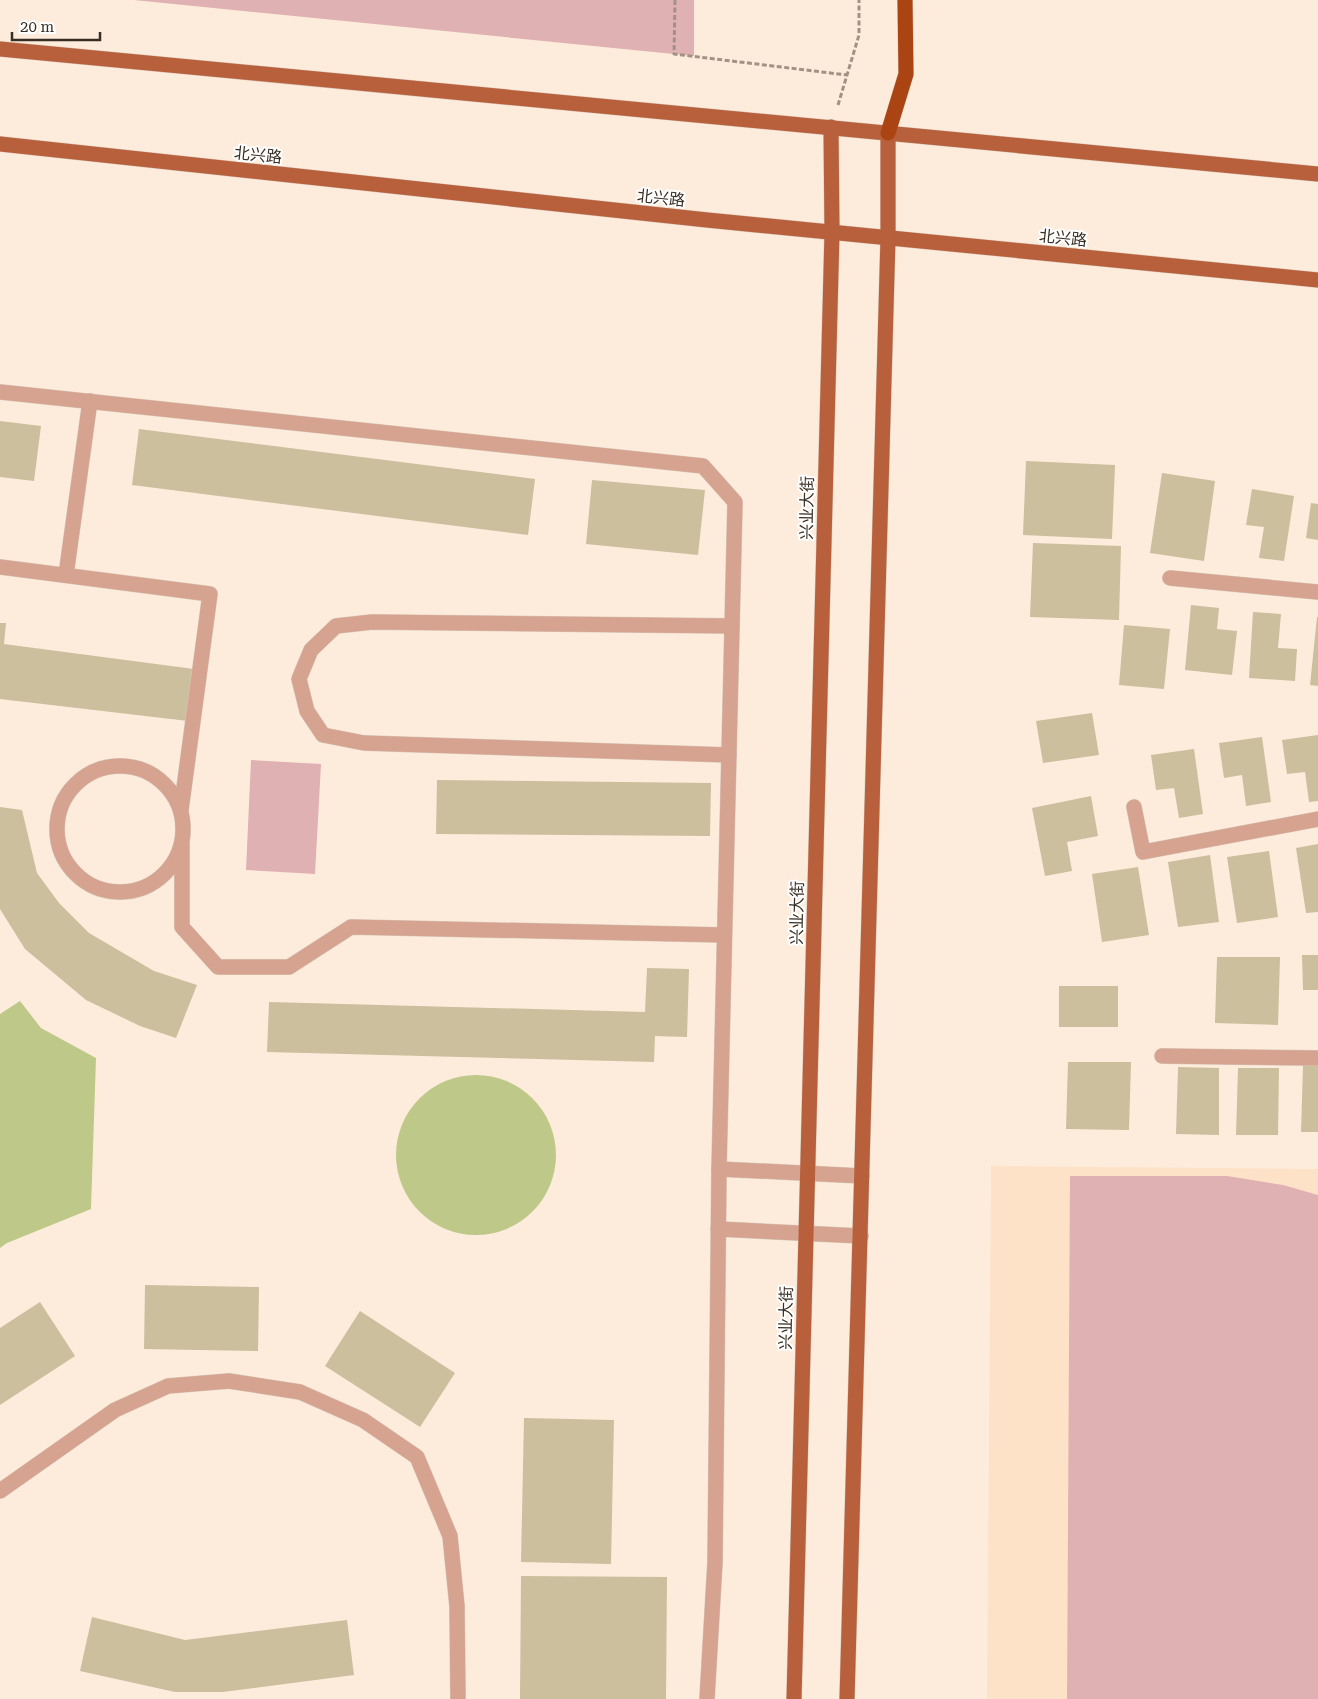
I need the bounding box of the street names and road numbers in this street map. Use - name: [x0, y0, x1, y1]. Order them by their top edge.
- street label: 北兴路: [233, 143, 283, 167]
- street label: 北兴路: [636, 186, 686, 210]
- street label: 北兴路: [1038, 226, 1088, 250]
- street label: 兴业大街: [797, 476, 817, 540]
- street label: 兴业大街: [787, 881, 807, 945]
- street label: 兴业大街: [776, 1286, 796, 1350]

